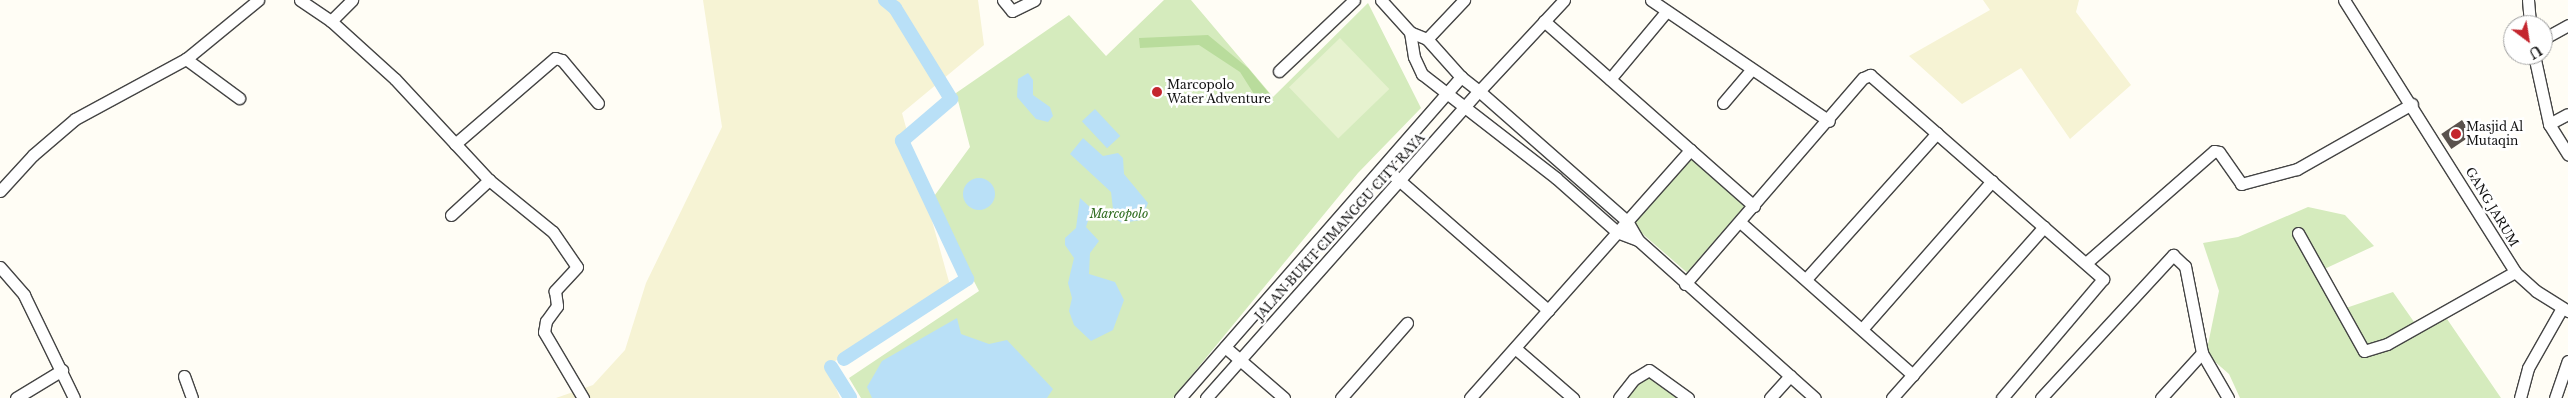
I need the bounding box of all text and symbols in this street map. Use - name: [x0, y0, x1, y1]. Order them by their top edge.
- north arrow: [2503, 15, 2553, 65]
- text: U: [2525, 41, 2545, 63]
- place label: Marcopolo Water Adventure: [1167, 78, 1272, 106]
- marker: Marcopolo Water Adventure: [1151, 86, 1163, 98]
- place label: Masjid Al Mutaqin: [2466, 120, 2524, 148]
- marker: Masjid Al Mutaqin: [2450, 128, 2462, 140]
- street label: JALAN BUKIT CIMANGGU CITY RAYA: [1252, 130, 1428, 324]
- street label: GANG JARUM: [2462, 164, 2522, 250]
- park label: Marcopolo: [1090, 207, 1148, 221]

